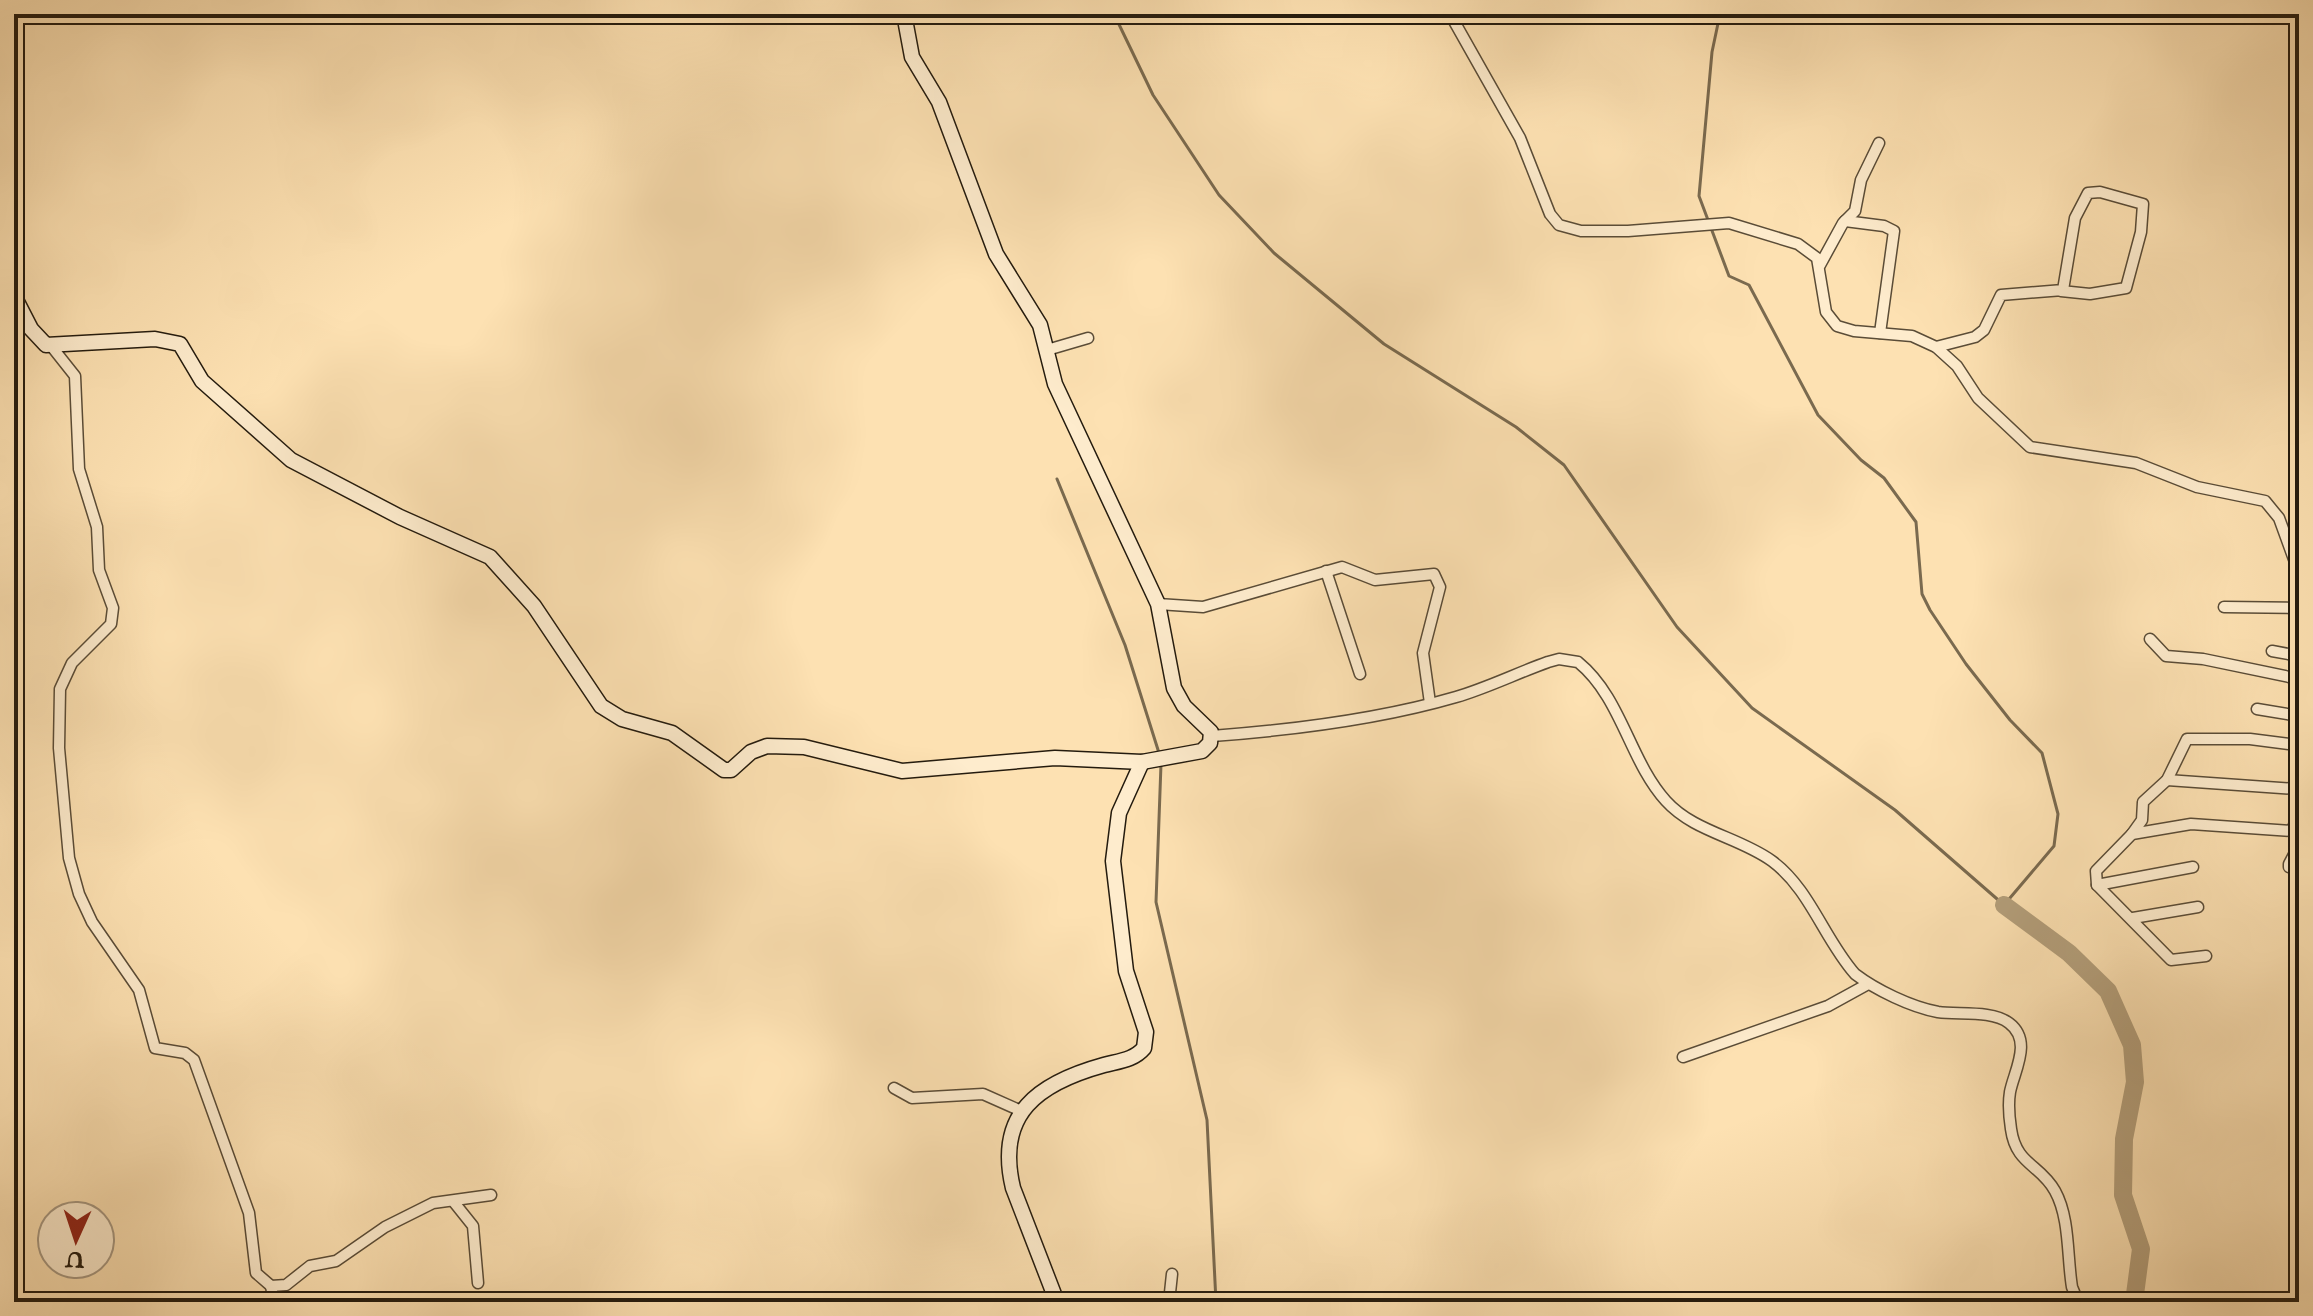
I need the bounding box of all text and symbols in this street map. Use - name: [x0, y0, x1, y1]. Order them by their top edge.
- north arrow: [36, 1200, 116, 1280]
- text: U: [64, 1243, 86, 1272]

